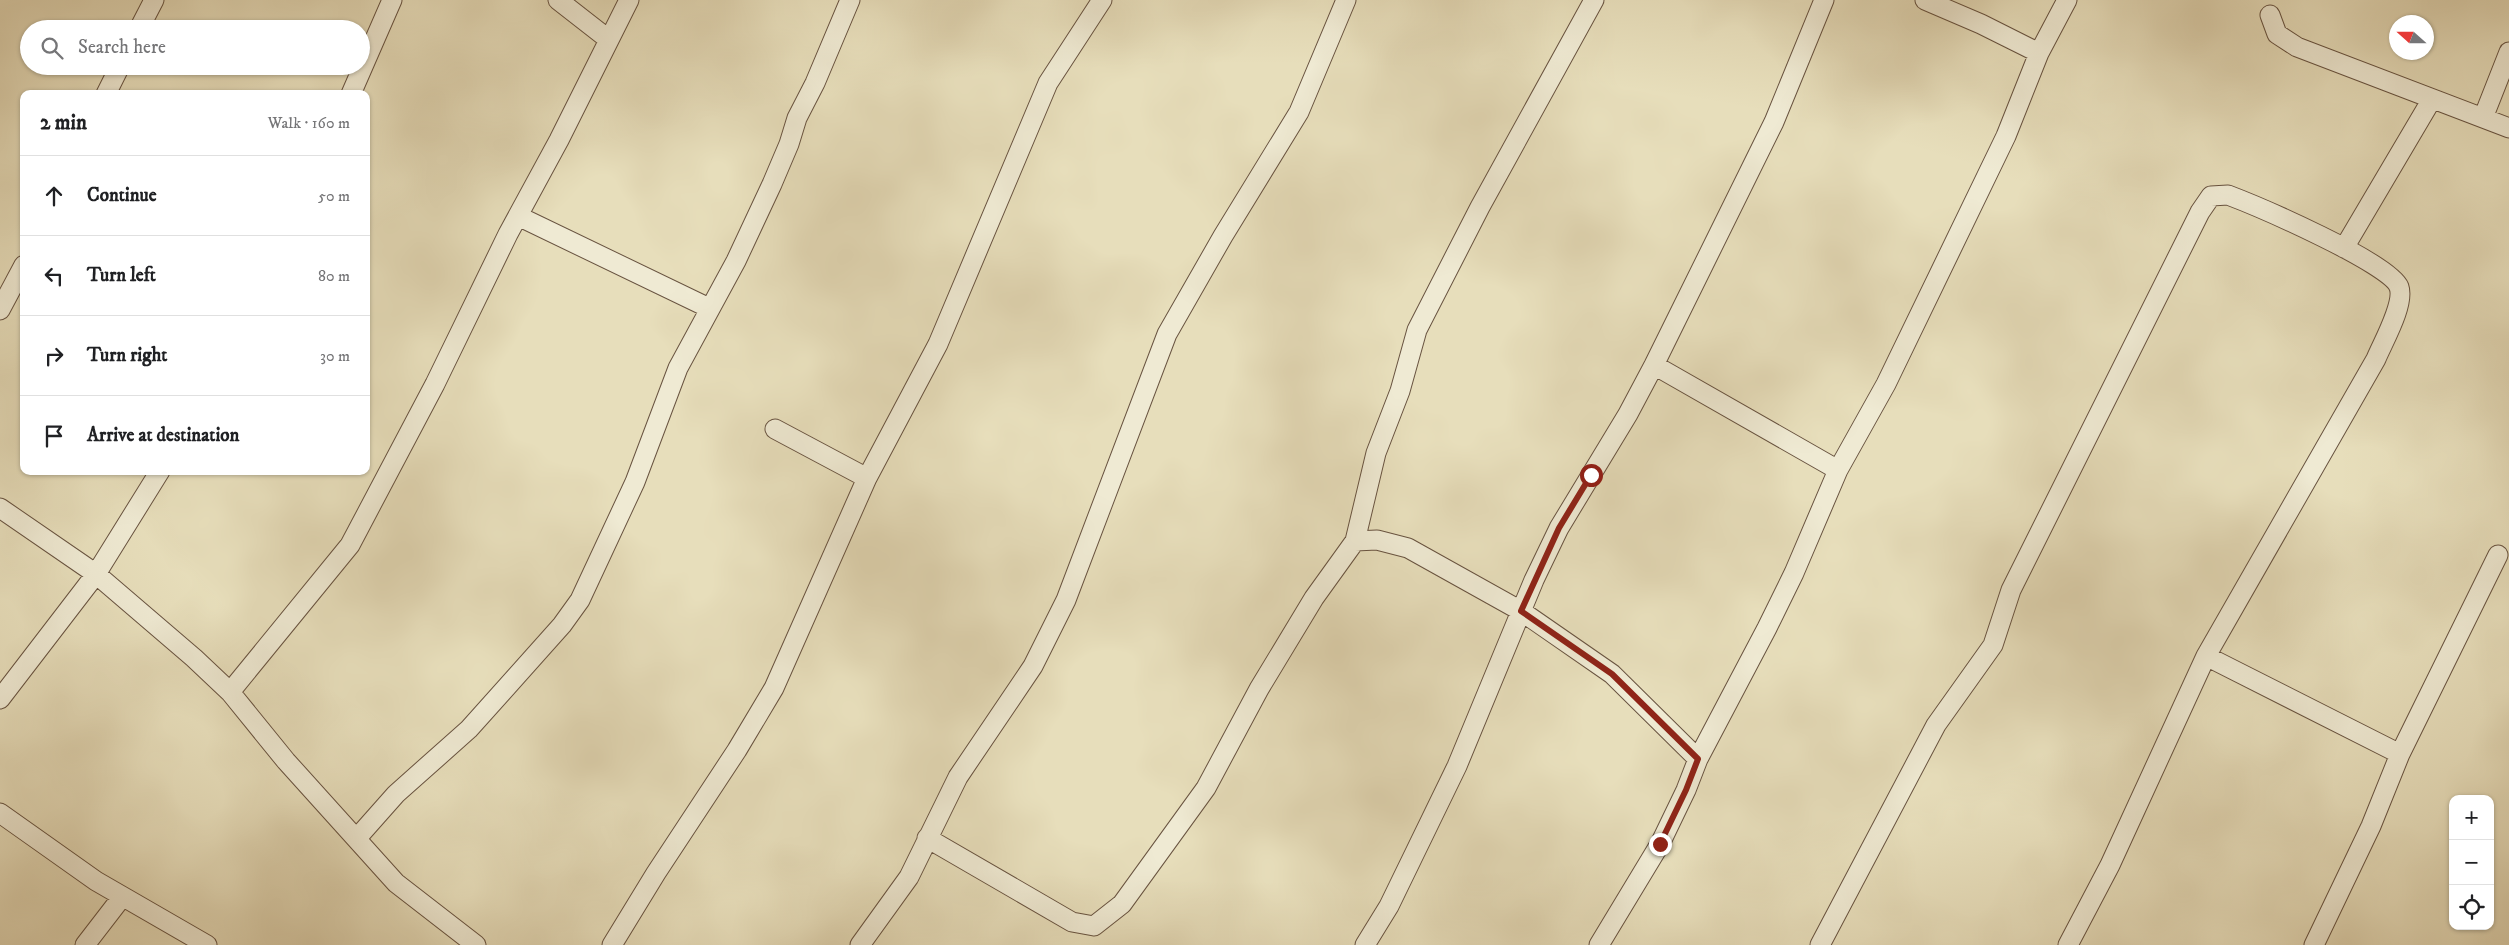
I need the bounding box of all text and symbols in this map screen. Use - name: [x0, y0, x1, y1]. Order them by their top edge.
- north arrow: [2389, 15, 2434, 60]
- search box: [20, 20, 370, 75]
- icon: search: [38, 34, 66, 62]
- text: Search here: [78, 36, 166, 59]
- text: 2 min: [40, 110, 87, 136]
- text: Walk · 160 m: [268, 113, 350, 133]
- icon: ahead: [40, 182, 68, 210]
- text: Continue: [87, 184, 157, 207]
- text: 50 m: [318, 186, 350, 206]
- icon: left: [40, 262, 68, 290]
- text: Turn left: [87, 264, 156, 287]
- text: 80 m: [318, 266, 350, 286]
- icon: right: [40, 342, 68, 370]
- text: Turn right: [87, 344, 167, 367]
- text: 30 m: [320, 346, 350, 366]
- icon: arrive: [40, 422, 68, 450]
- text: Arrive at destination: [87, 424, 239, 447]
- route start: [1580, 464, 1603, 487]
- map controls: [2449, 795, 2494, 930]
- button: +: [2449, 795, 2494, 840]
- route end: [1649, 833, 1672, 856]
- button: −: [2449, 840, 2494, 885]
- button: locate: [2449, 885, 2494, 930]

